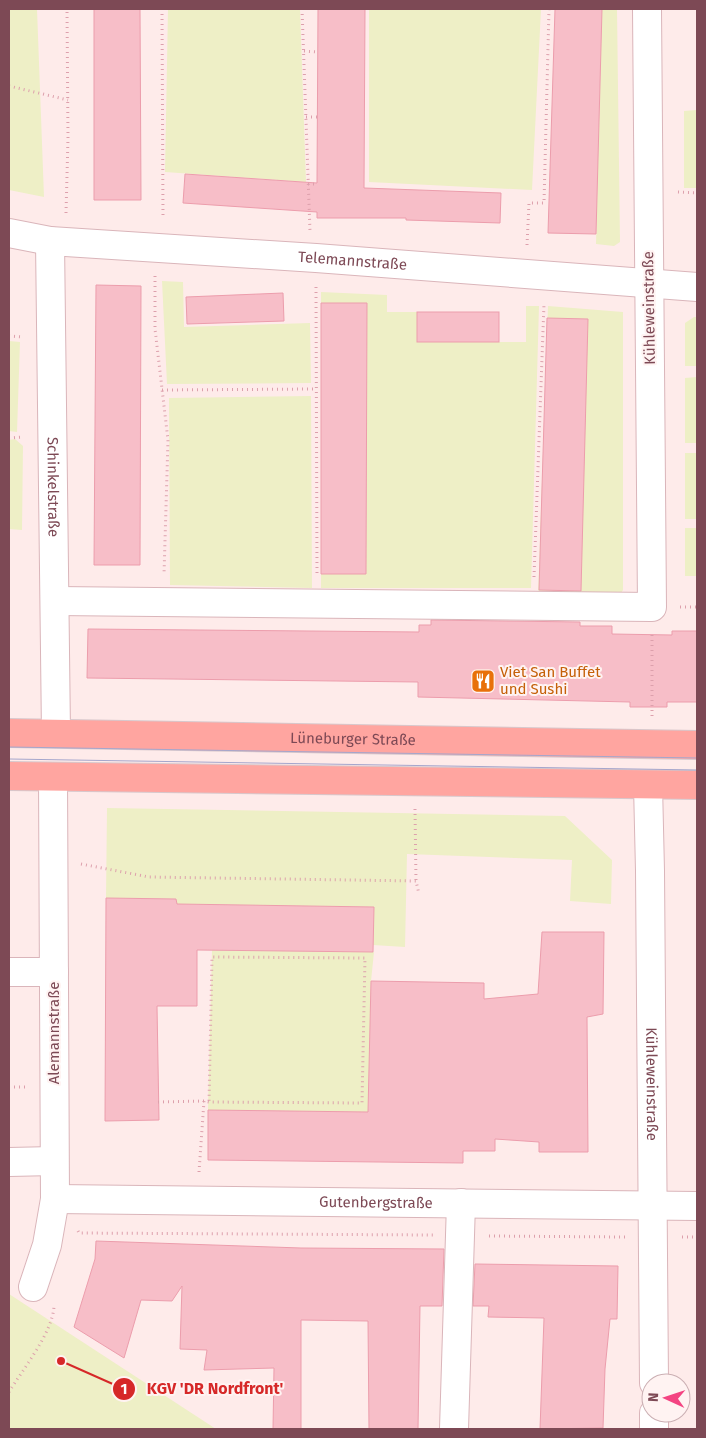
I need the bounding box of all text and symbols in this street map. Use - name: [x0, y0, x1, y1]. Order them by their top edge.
- street label: Telemannstraße: [298, 248, 408, 274]
- street label: Kühleweinstraße: [639, 251, 659, 365]
- street label: Schinkelstraße: [43, 437, 63, 537]
- place label: Viet San Buffet und Sushi: [500, 663, 601, 698]
- restaurant icon: Viet San Buffet und Sushi: [470, 668, 496, 694]
- street label: Lüneburger Straße: [290, 729, 416, 749]
- street label: Alemannstraße: [45, 982, 63, 1084]
- street label: Kühleweinstraße: [642, 1027, 661, 1141]
- street label: Gutenbergstraße: [319, 1193, 433, 1212]
- callout: KGV 'DR Nordfront': [112, 1373, 293, 1404]
- north arrow: [641, 1373, 691, 1423]
- text: KGV 'DR Nordfront': [147, 1379, 283, 1398]
- text: 1: [121, 1380, 127, 1398]
- text: N: [645, 1392, 662, 1402]

